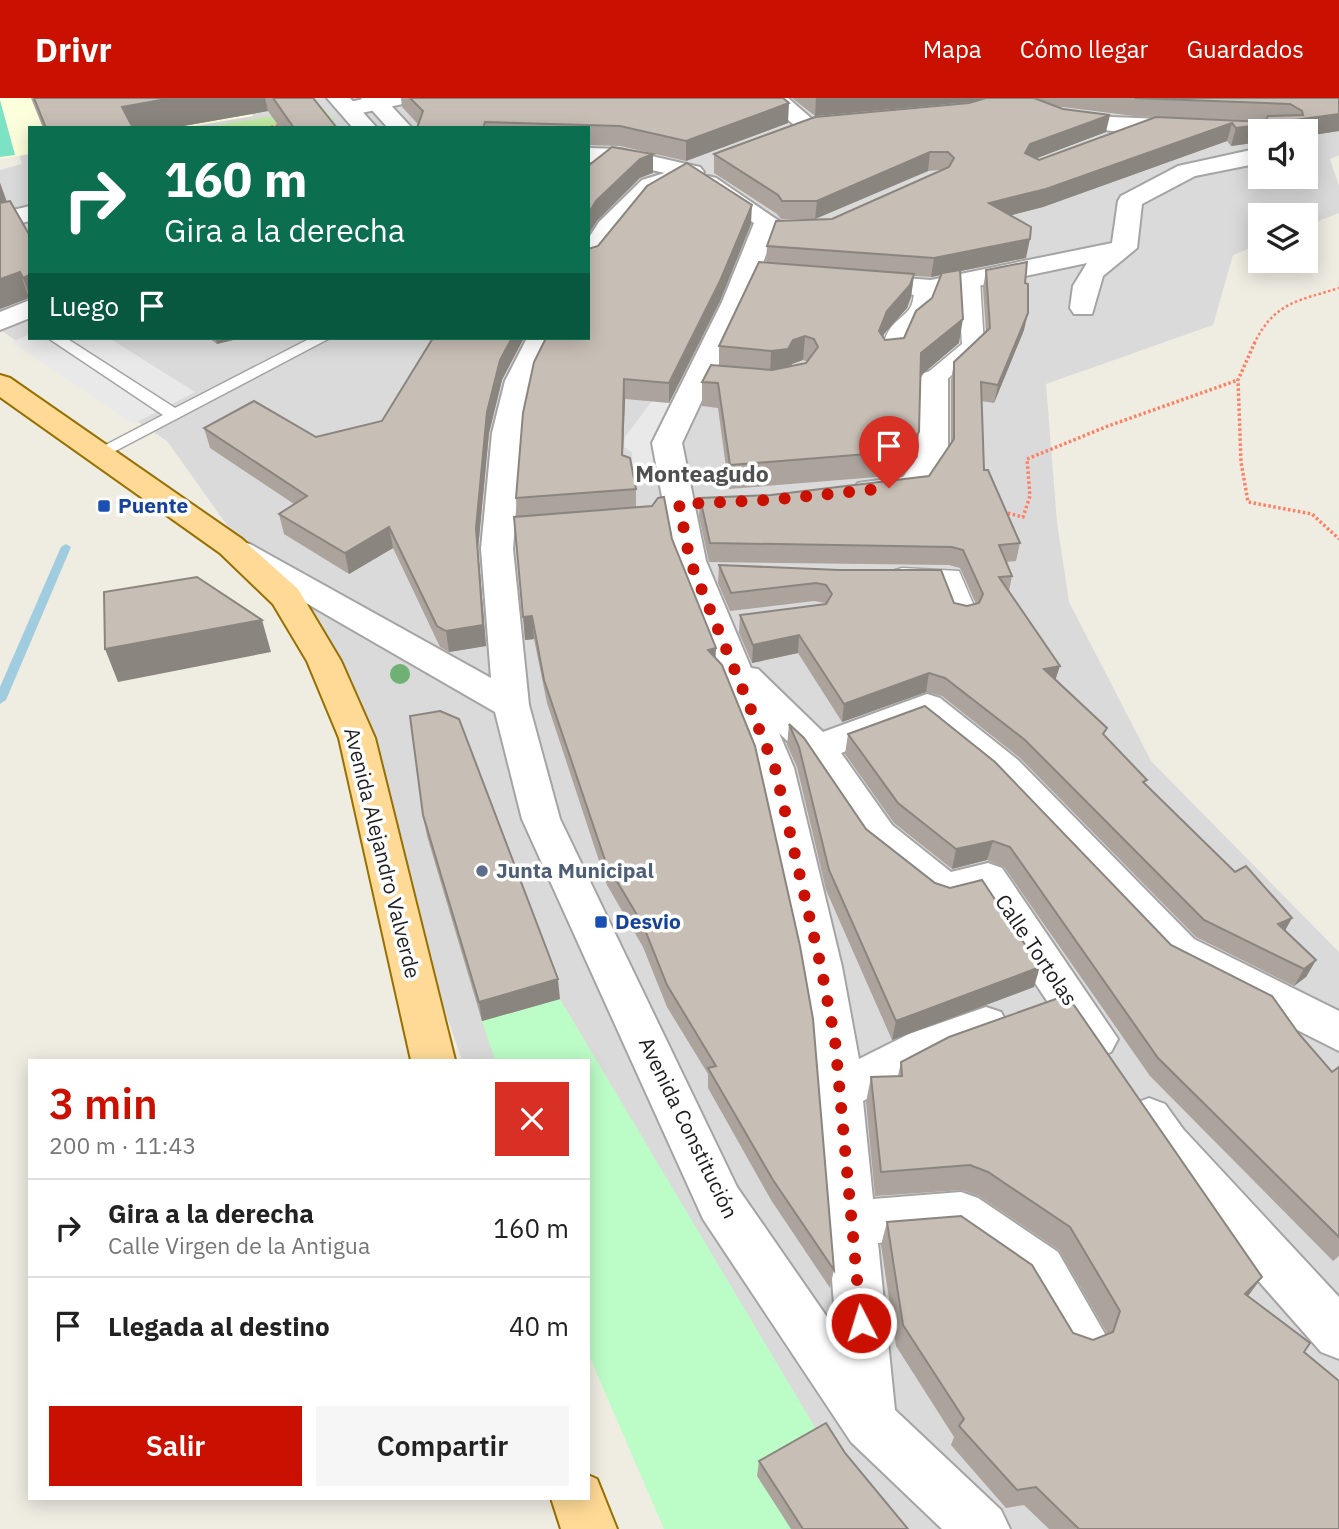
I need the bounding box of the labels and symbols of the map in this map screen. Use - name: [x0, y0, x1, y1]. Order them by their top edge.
- pin: [859, 416, 919, 488]
- district label: Monteagudo: [635, 458, 769, 488]
- place label: Puente: [118, 491, 189, 519]
- marker: Puente: [96, 498, 112, 514]
- street label: Avenida Alejandro Valverde: [338, 724, 428, 981]
- place label: Junta Municipal: [496, 856, 654, 884]
- marker: Junta Municipal: [474, 863, 490, 879]
- street label: Calle Tortolas: [989, 888, 1084, 1011]
- place label: Desvio: [615, 907, 681, 935]
- marker: Desvio: [593, 914, 609, 930]
- street label: Avenida Constitución: [633, 1032, 745, 1223]
- position arrow: [824, 1286, 898, 1360]

